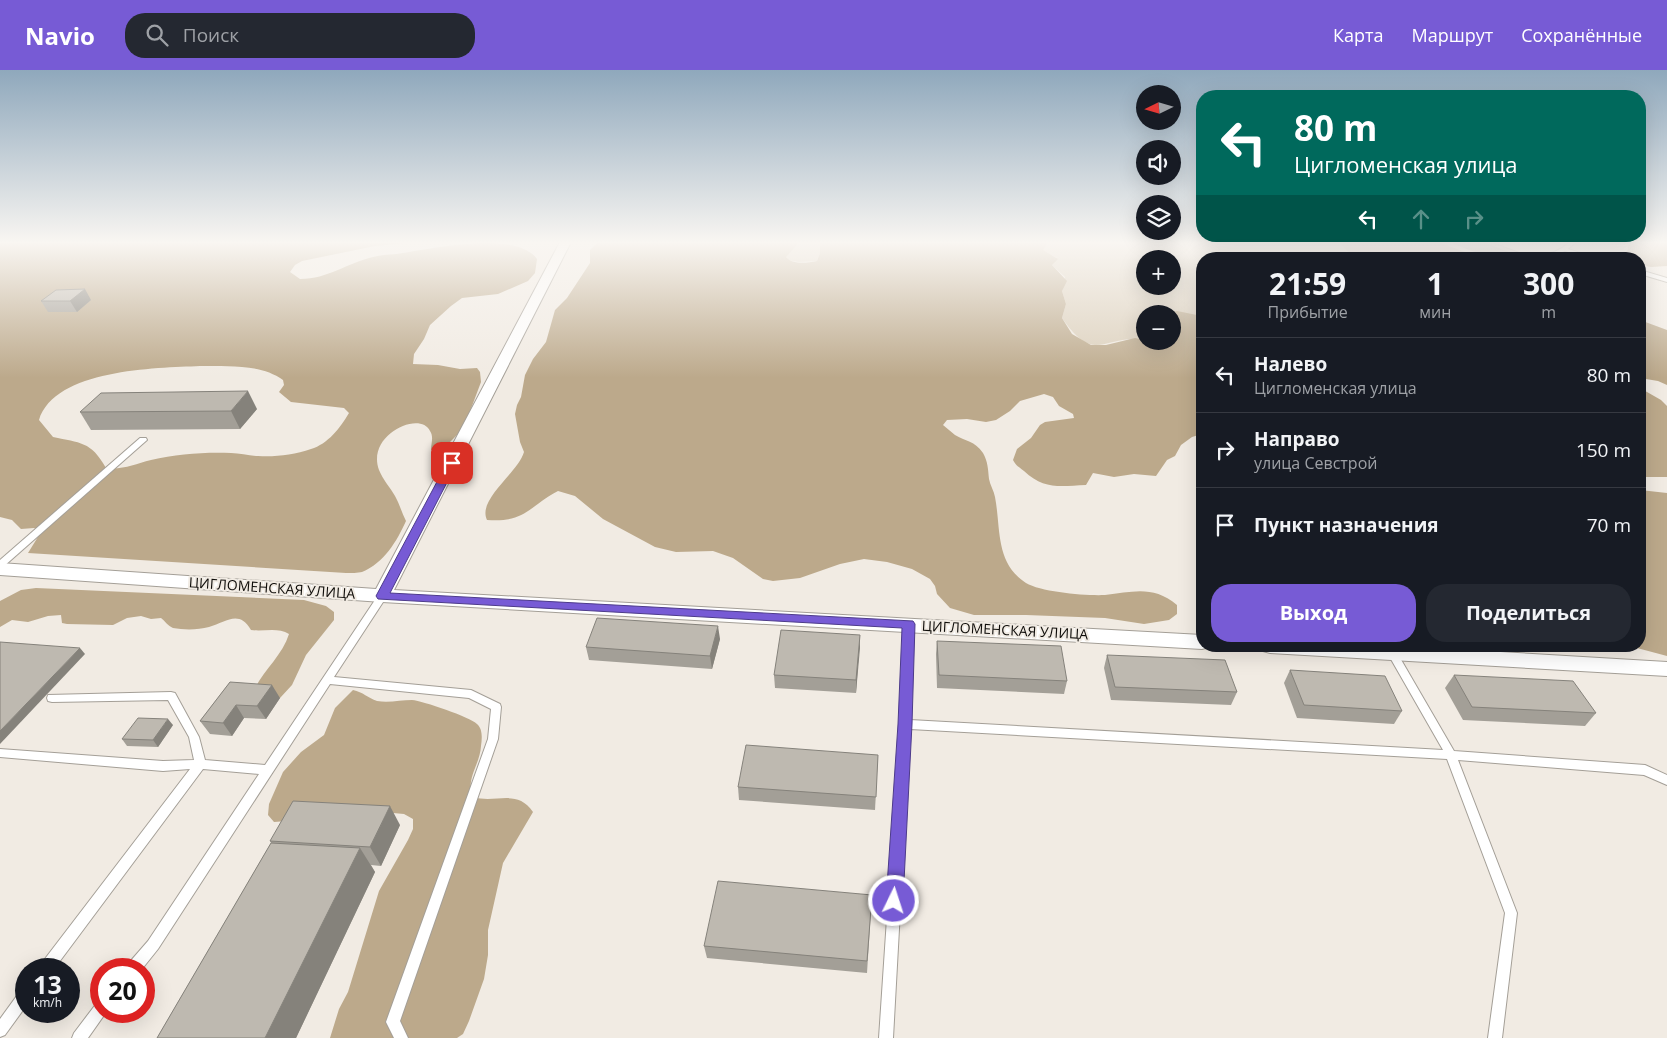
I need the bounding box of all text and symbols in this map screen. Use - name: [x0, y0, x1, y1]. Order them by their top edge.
- search box: [125, 13, 475, 58]
- text: Navio: [25, 19, 95, 52]
- icon: search: [143, 21, 171, 49]
- text: Поиск: [183, 22, 239, 48]
- text: Карта: [1333, 23, 1383, 47]
- text: Маршрут: [1411, 23, 1493, 47]
- text: Сохранённые: [1521, 23, 1642, 47]
- north arrow: [1136, 85, 1181, 130]
- map controls: [1136, 85, 1181, 350]
- text: 80 m: [1294, 104, 1377, 151]
- icon: left: [1211, 110, 1276, 175]
- button: sound: [1136, 140, 1181, 185]
- text: Цигломенская улица: [1294, 149, 1518, 179]
- button: layers: [1136, 195, 1181, 240]
- icon: left: [1354, 205, 1382, 233]
- icon: ahead: [1407, 205, 1435, 233]
- icon: right: [1460, 205, 1488, 233]
- button: +: [1136, 250, 1181, 295]
- text: 21:59: [1269, 263, 1346, 304]
- text: 1: [1427, 263, 1444, 304]
- text: 300: [1523, 263, 1574, 304]
- text: Прибытие: [1268, 301, 1348, 323]
- text: мин: [1419, 301, 1451, 323]
- text: m: [1541, 301, 1556, 323]
- button: −: [1136, 305, 1181, 350]
- text: Налево: [1254, 351, 1327, 377]
- icon: left: [1211, 361, 1239, 389]
- text: 80 m: [1587, 362, 1631, 388]
- text: Цигломенская улица: [1254, 377, 1417, 399]
- text: Направо: [1254, 426, 1340, 452]
- icon: right: [1211, 436, 1239, 464]
- text: 150 m: [1576, 437, 1631, 463]
- pin: [431, 442, 473, 484]
- icon: arrive: [438, 449, 466, 477]
- text: улица Севстрой: [1254, 452, 1377, 474]
- icon: arrive: [1211, 511, 1239, 539]
- text: Пункт назначения: [1254, 512, 1439, 538]
- text: 70 m: [1587, 512, 1631, 538]
- street label: ЦИГЛОМЕНСКАЯ УЛИЦА: [188, 572, 356, 603]
- button: Выход: [1211, 584, 1416, 642]
- button: Поделиться: [1426, 584, 1631, 642]
- street label: ЦИГЛОМЕНСКАЯ УЛИЦА: [921, 616, 1089, 643]
- position arrow: [867, 874, 919, 926]
- speed limit sign: 20: [90, 958, 155, 1023]
- text: 13: [33, 967, 62, 1001]
- text: km/h: [33, 994, 62, 1011]

